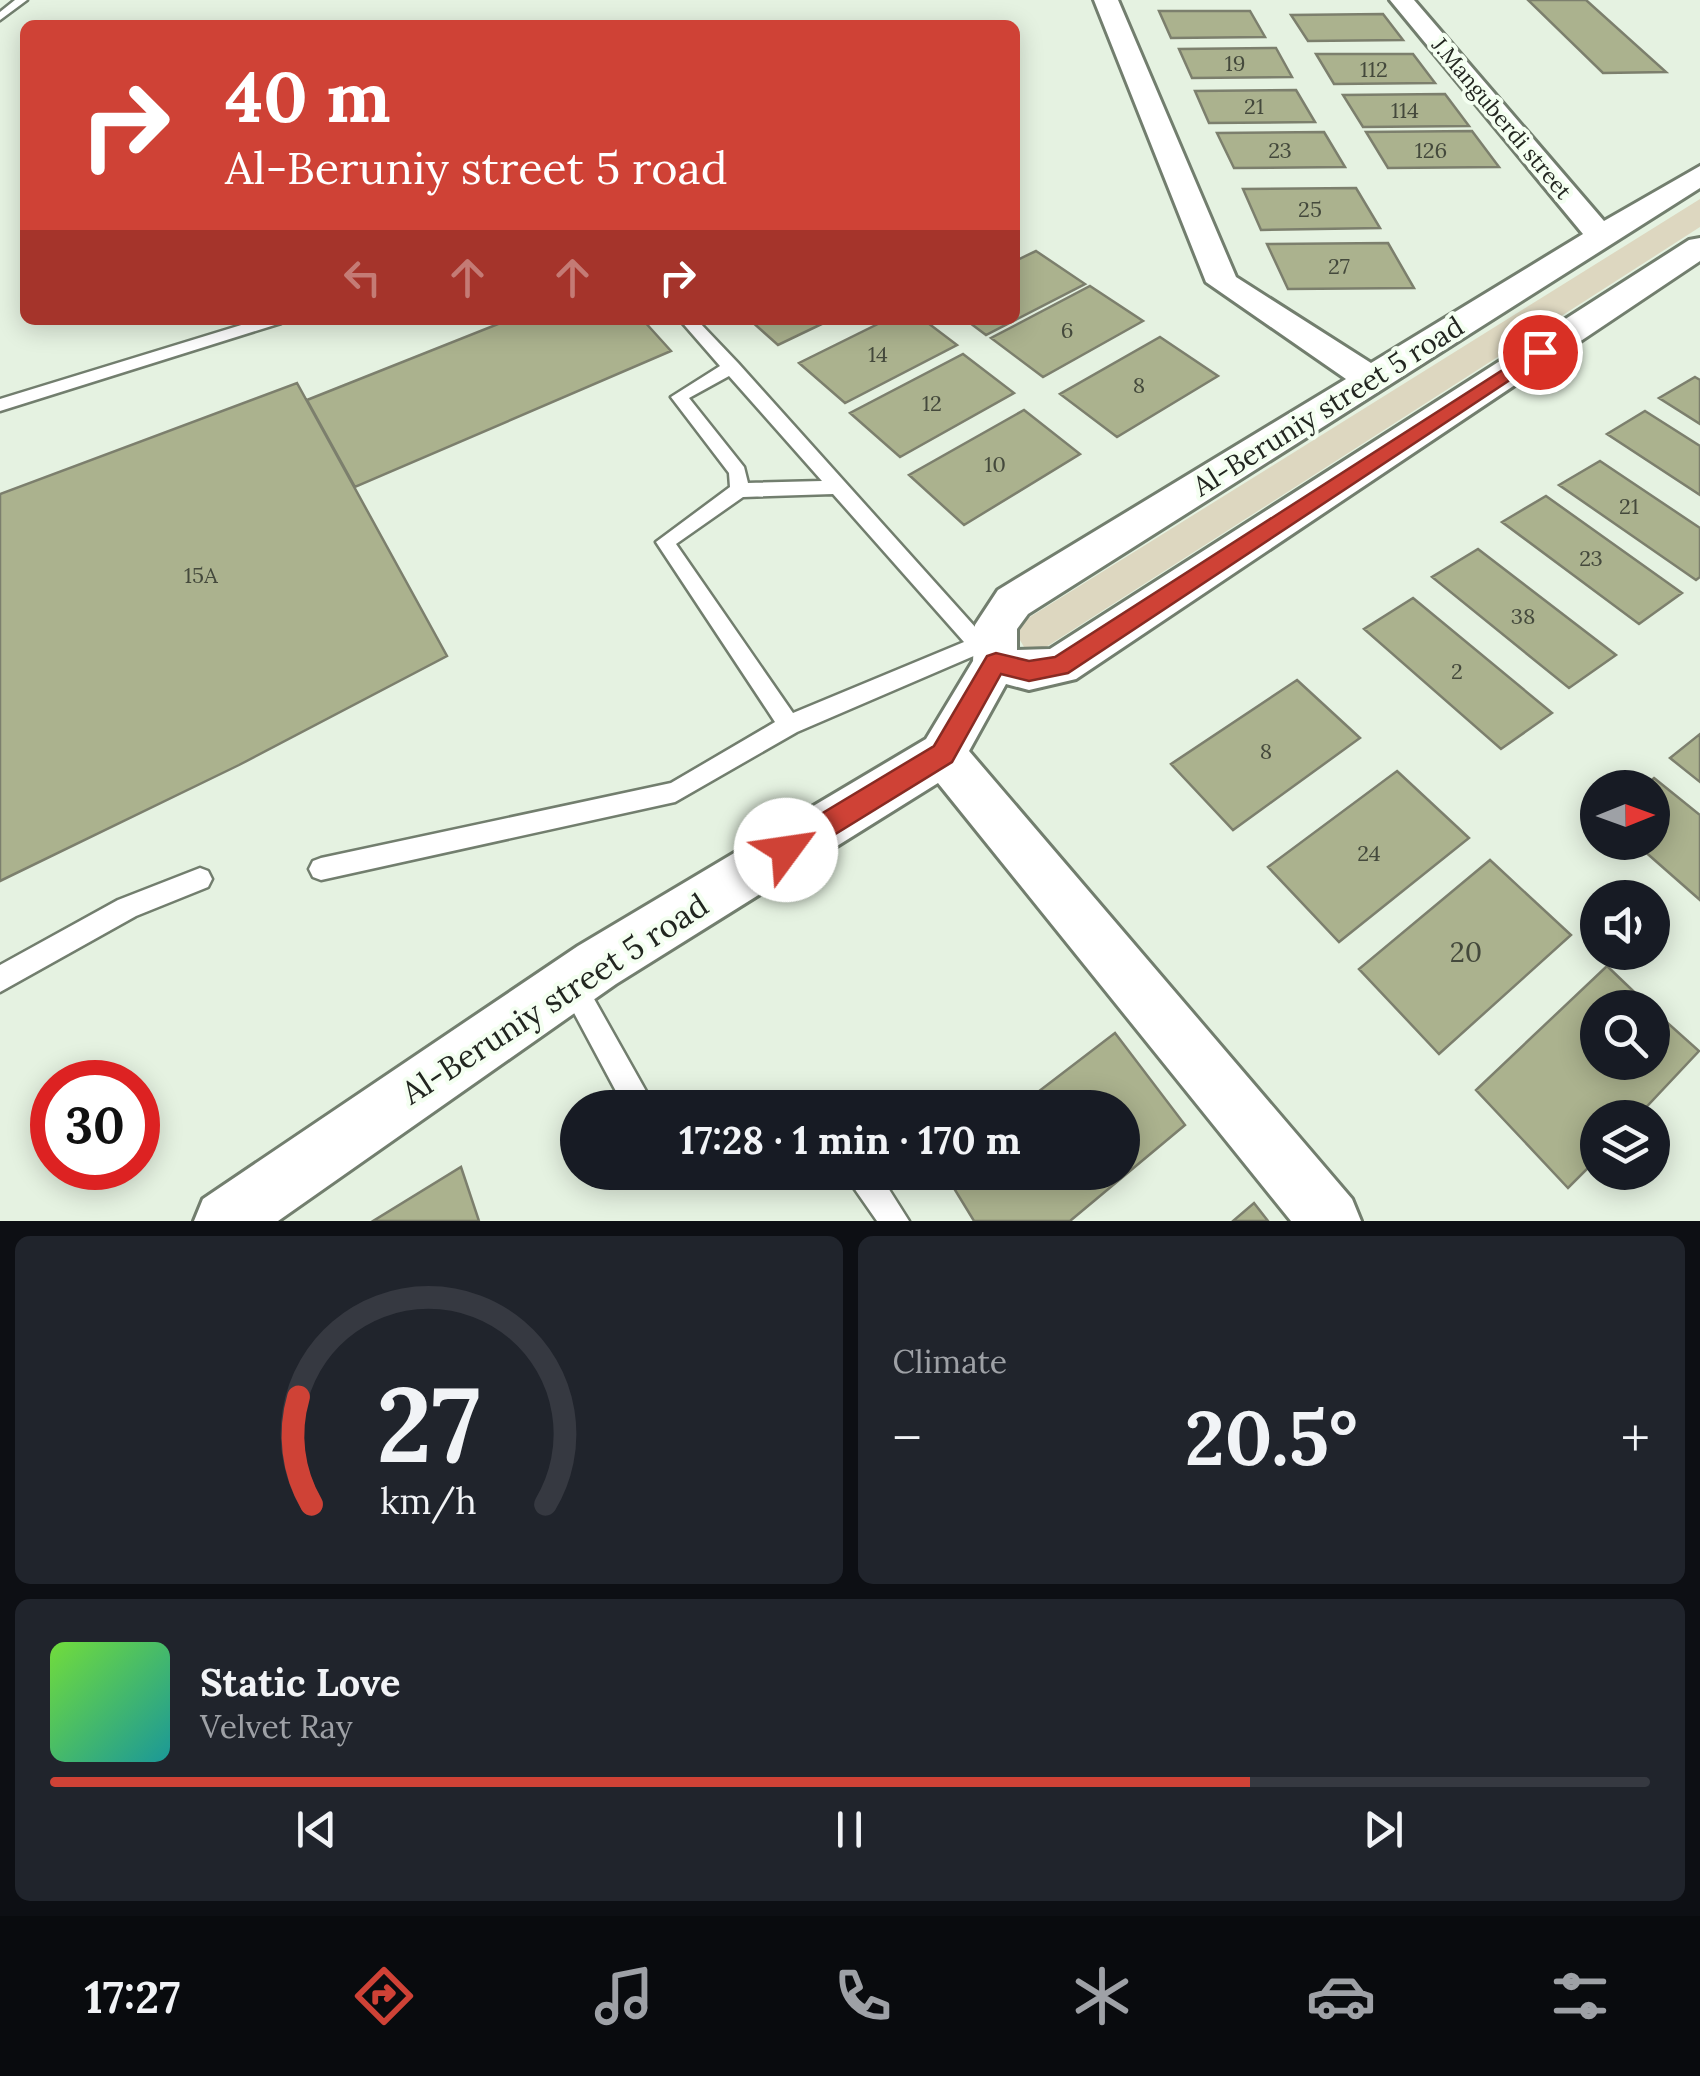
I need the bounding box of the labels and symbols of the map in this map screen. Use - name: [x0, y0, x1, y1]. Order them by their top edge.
- street label: J.Manguberdi street: [1425, 31, 1578, 205]
- house number: 19: [1225, 49, 1245, 77]
- house number: 112: [1360, 55, 1388, 83]
- house number: 21: [1244, 92, 1264, 120]
- house number: 114: [1391, 96, 1419, 124]
- house number: 23: [1268, 136, 1292, 164]
- house number: 126: [1415, 136, 1447, 164]
- house number: 25: [1298, 195, 1322, 223]
- house number: 27: [1328, 252, 1350, 280]
- street label: Al-Beruniy street 5 road: [1185, 308, 1470, 505]
- pin: [1498, 310, 1583, 395]
- house number: 6: [1061, 316, 1073, 344]
- house number: 14: [868, 340, 888, 368]
- house number: 8: [1133, 371, 1145, 399]
- house number: 12: [922, 389, 942, 417]
- house number: 10: [984, 450, 1006, 478]
- house number: 21: [1619, 492, 1639, 520]
- house number: 23: [1579, 544, 1603, 572]
- house number: 15A: [184, 561, 219, 589]
- house number: 38: [1511, 602, 1535, 630]
- house number: 2: [1451, 657, 1463, 685]
- house number: 8: [1260, 737, 1272, 765]
- north arrow: [1580, 770, 1670, 860]
- position arrow: [734, 798, 838, 902]
- house number: 24: [1357, 839, 1381, 867]
- street label: Al-Beruniy street 5 road: [393, 884, 716, 1114]
- house number: 20: [1450, 934, 1482, 970]
- speed limit sign: 30: [30, 1060, 160, 1190]

